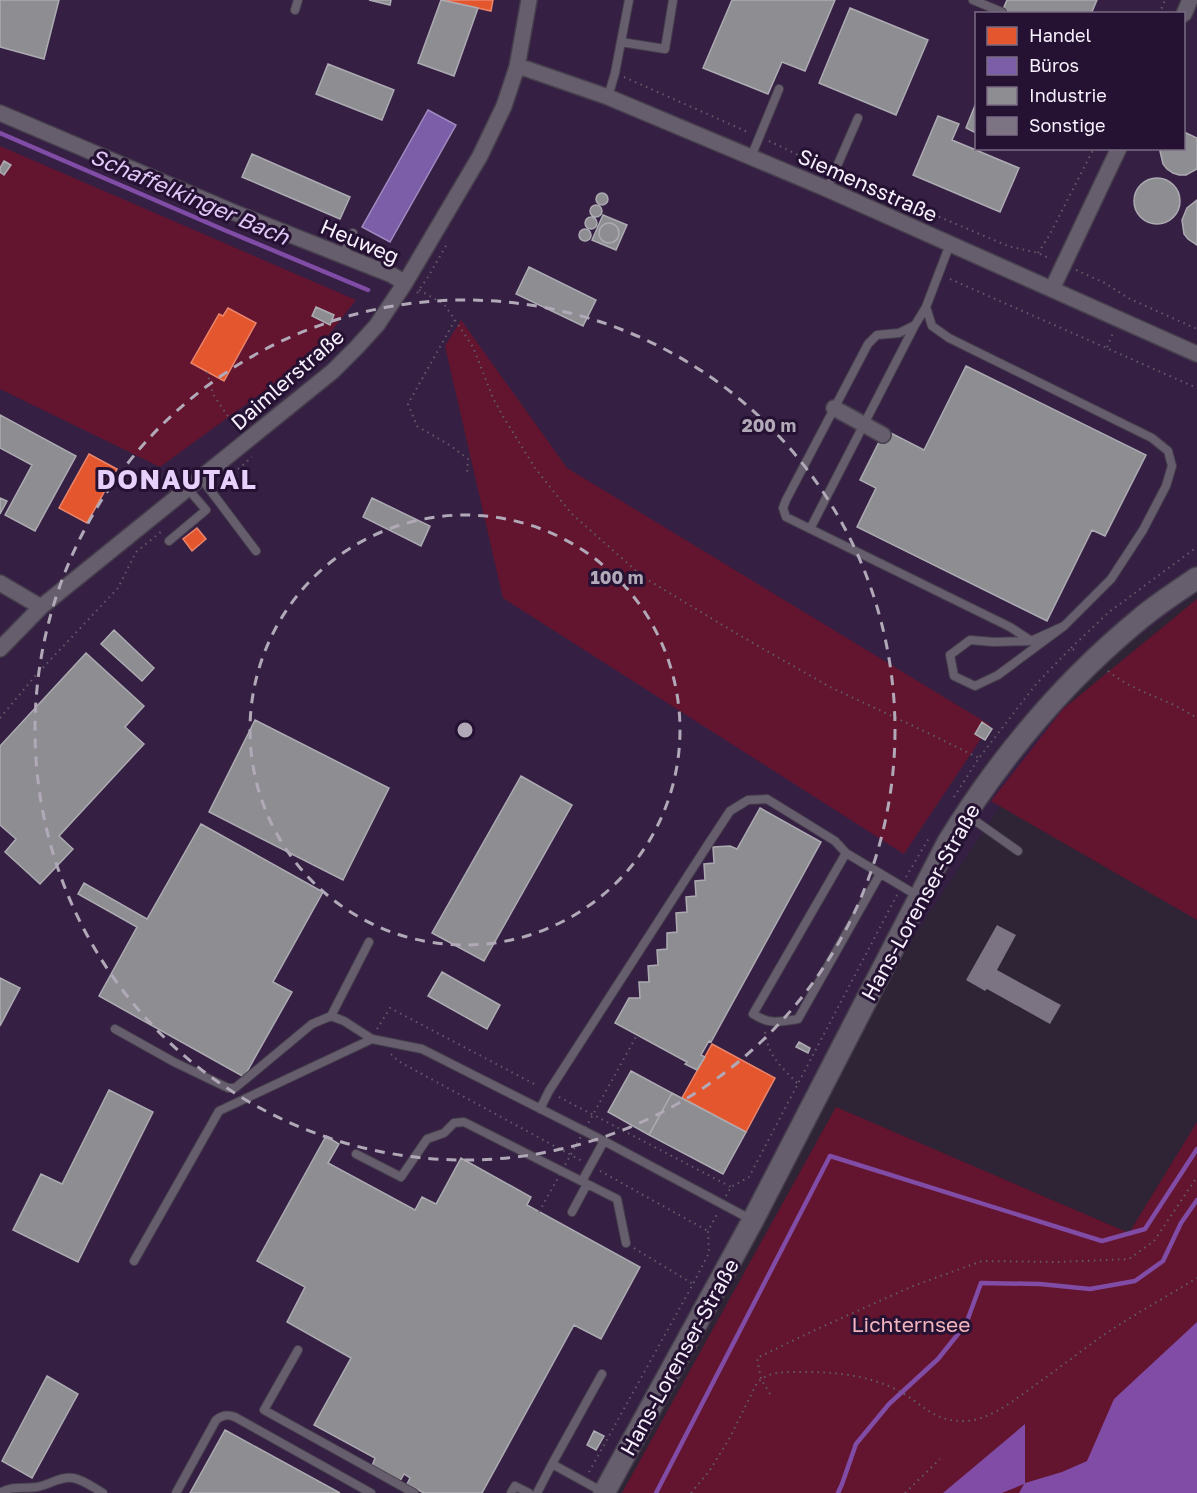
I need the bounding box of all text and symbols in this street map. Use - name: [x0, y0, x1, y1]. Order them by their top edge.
- legend: [975, 12, 1185, 150]
- text: Handel: [1029, 24, 1091, 46]
- text: Büros: [1029, 54, 1079, 76]
- text: Industrie: [1029, 84, 1107, 106]
- text: Sonstige: [1029, 114, 1105, 136]
- water label: Schaffelkinger Bach: [87, 142, 295, 251]
- street label: Siemensstraße: [794, 143, 942, 227]
- street label: Heuweg: [317, 213, 403, 269]
- street label: Daimlerstraße: [225, 323, 349, 435]
- text: 200 m: [742, 414, 796, 436]
- district label: DONAUTAL: [96, 463, 258, 495]
- text: 100 m: [591, 566, 643, 588]
- centre of rings: [455, 720, 475, 740]
- street label: Hans-Lorenser-Straße: [855, 799, 985, 1005]
- street label: Hans-Lorenser-Straße: [614, 1254, 744, 1460]
- park label: Lichternsee: [852, 1311, 970, 1337]

